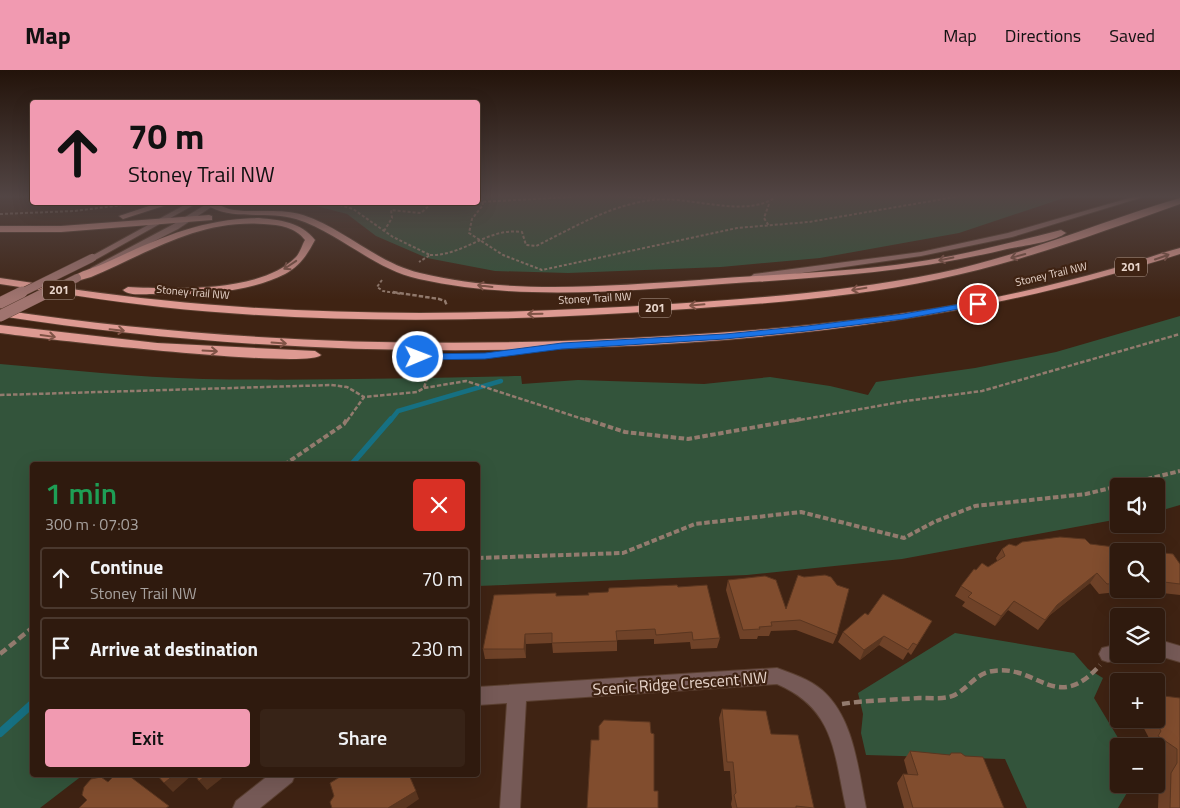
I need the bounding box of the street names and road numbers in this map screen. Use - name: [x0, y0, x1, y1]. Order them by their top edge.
- street label: Stoney Trail NW: [1013, 258, 1089, 290]
- road number: 201: [1115, 258, 1147, 276]
- road number: 201: [43, 280, 75, 300]
- street label: Stoney Trail NW: [156, 281, 230, 303]
- street label: Stoney Trail NW: [558, 288, 632, 308]
- road number: 201: [639, 298, 671, 318]
- street label: Scenic Ridge Crescent NW: [592, 665, 768, 701]

